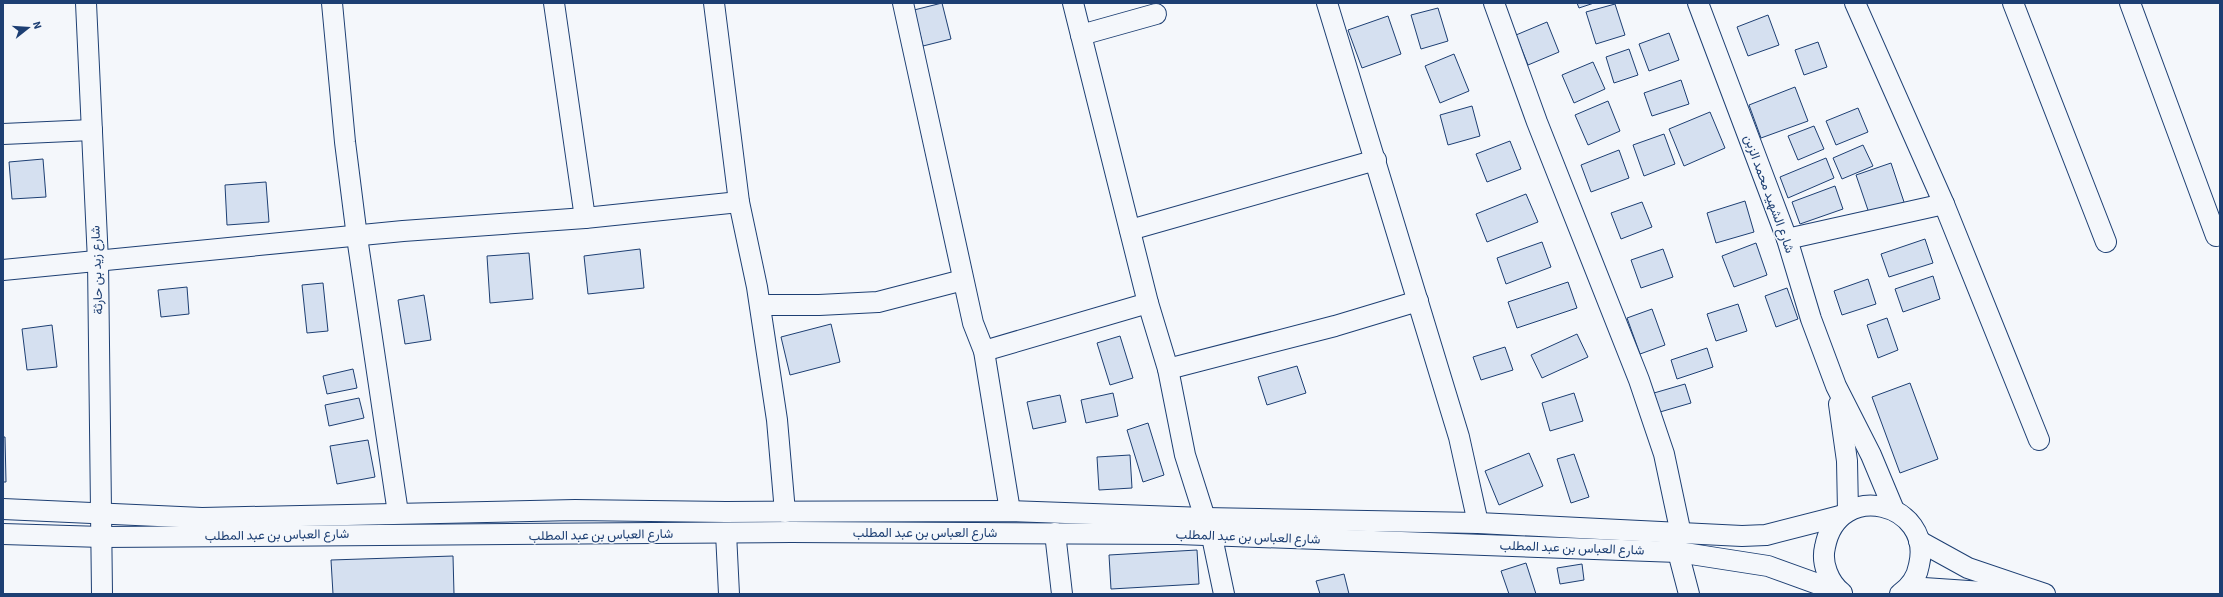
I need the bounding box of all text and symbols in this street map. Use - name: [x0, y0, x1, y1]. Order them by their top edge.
- north arrow: [8, 8, 48, 48]
- text: N: [29, 20, 45, 31]
- street label: شارع الشهيد محمد الزبن: [1739, 132, 1799, 256]
- street label: شارع زيد بن حارثة: [86, 225, 108, 315]
- street label: شارع العباس بن عبد المطلب: [853, 524, 997, 542]
- street label: شارع العباس بن عبد المطلب: [205, 525, 349, 545]
- street label: شارع العباس بن عبد المطلب: [529, 525, 673, 545]
- street label: شارع العباس بن عبد المطلب: [1175, 525, 1321, 549]
- street label: شارع العباس بن عبد المطلب: [1499, 536, 1645, 560]

